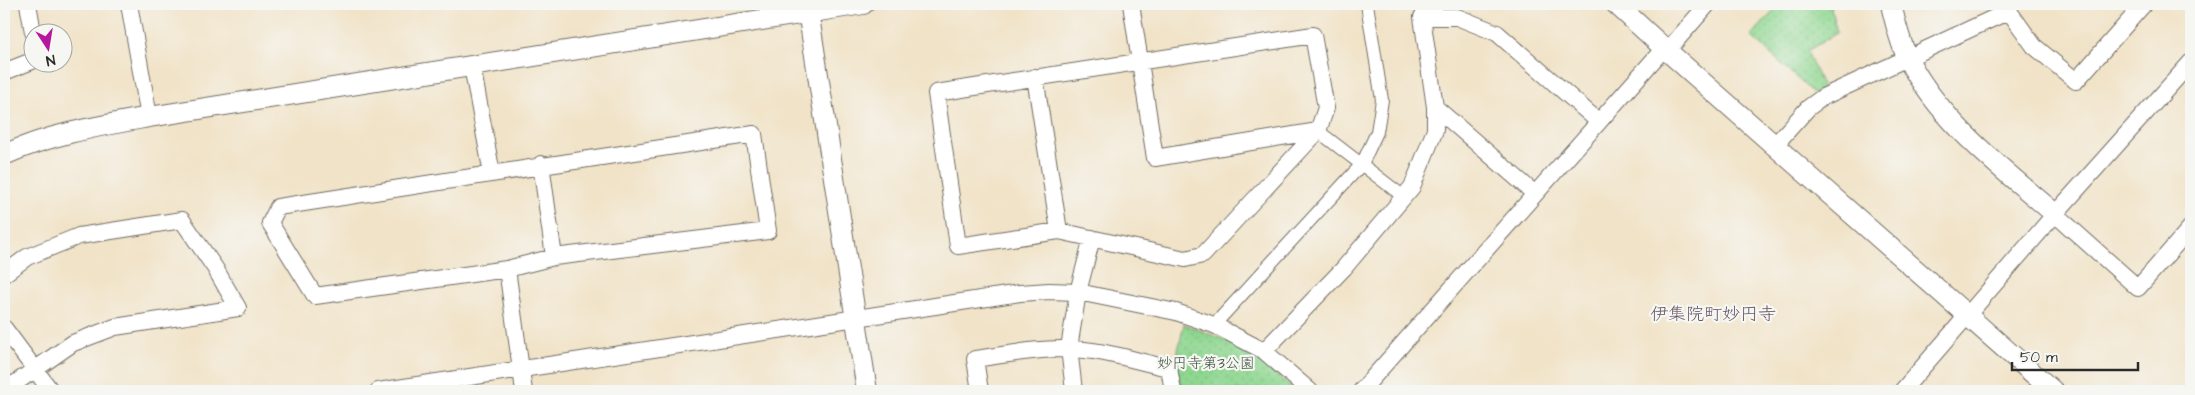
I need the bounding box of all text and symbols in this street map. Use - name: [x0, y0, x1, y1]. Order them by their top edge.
- north arrow: [22, 22, 72, 72]
- text: N: [44, 49, 57, 70]
- district label: 伊集院町妙円寺: [1650, 302, 1776, 327]
- scale bar: [2012, 340, 2139, 372]
- text: 50 m: [2020, 347, 2058, 368]
- park label: 妙円寺第3公園: [1157, 353, 1255, 374]

